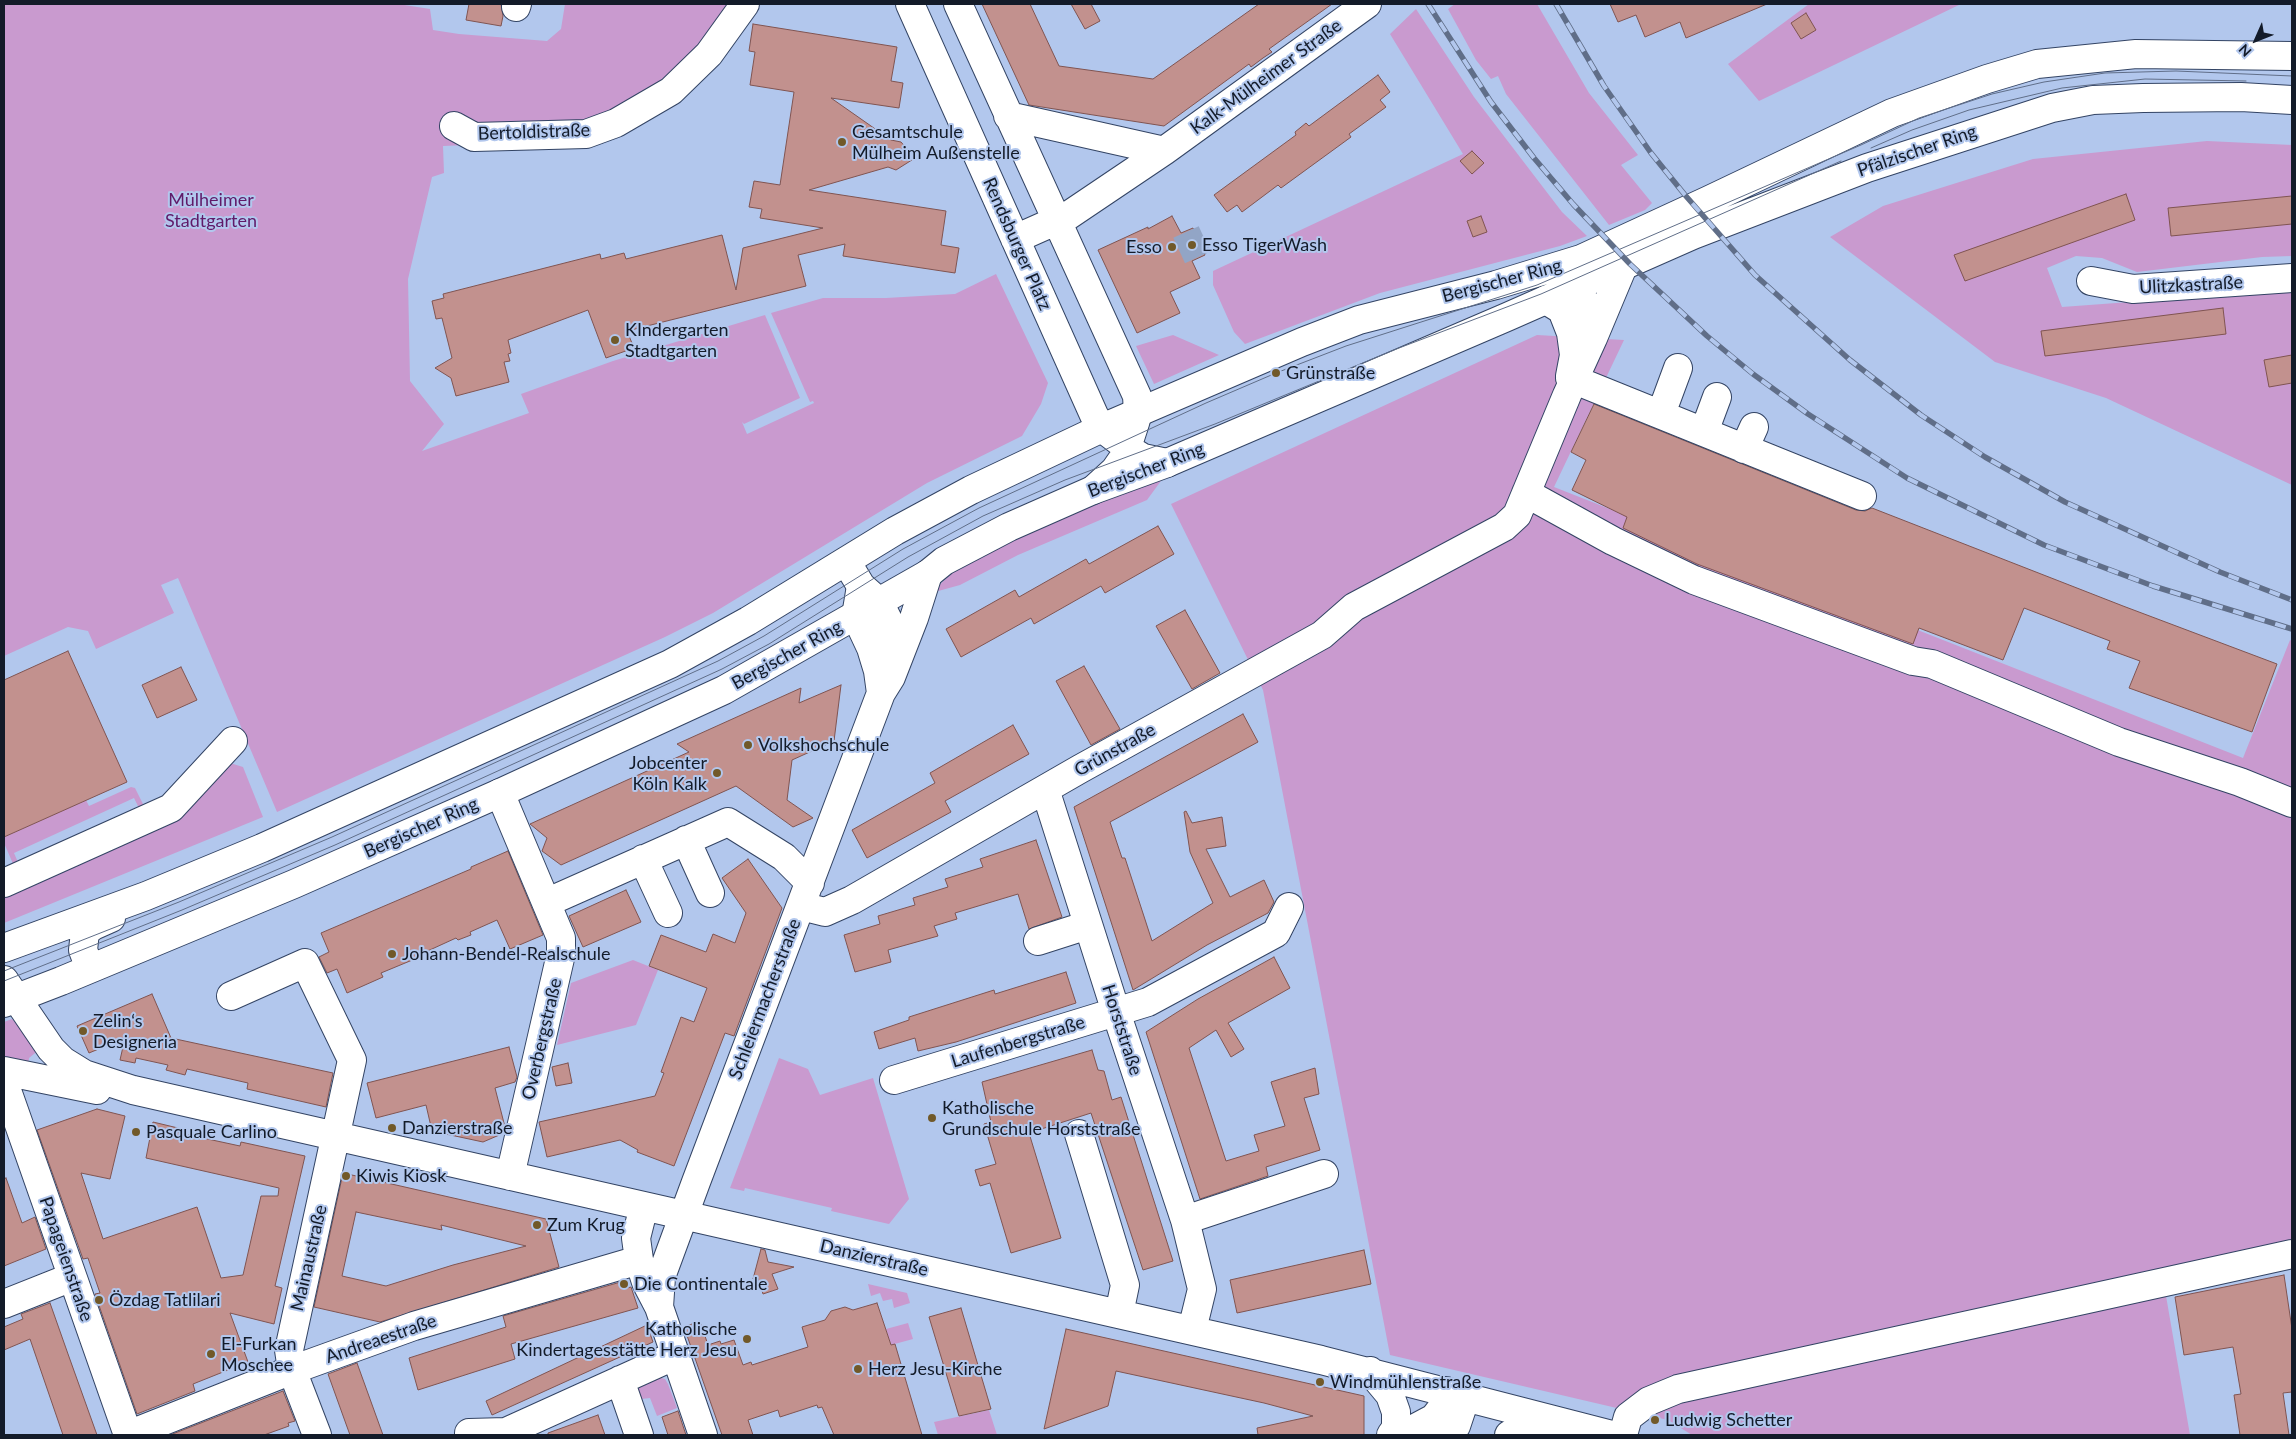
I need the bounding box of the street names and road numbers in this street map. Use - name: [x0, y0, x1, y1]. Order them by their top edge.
- street label: Kalk-Mülheimer Straße: [1186, 15, 1346, 139]
- street label: Bertoldistraße: [477, 119, 591, 145]
- street label: Pfälzischer Ring: [1855, 120, 1979, 182]
- street label: Rendsburger Platz: [978, 174, 1056, 314]
- street label: Bergischer Ring: [1440, 255, 1564, 307]
- street label: Ulitzkastraße: [2139, 271, 2243, 299]
- street label: Bergischer Ring: [1085, 438, 1207, 502]
- street label: Bergischer Ring: [728, 616, 846, 694]
- street label: Grünstraße: [1071, 719, 1159, 781]
- street label: Bergischer Ring: [360, 793, 482, 863]
- street label: Schleiermacherstraße: [724, 916, 806, 1082]
- street label: Overbergstraße: [517, 976, 567, 1102]
- street label: Horststraße: [1097, 982, 1147, 1078]
- street label: Laufenbergstraße: [949, 1011, 1087, 1073]
- street label: Papageienstraße: [35, 1194, 97, 1324]
- street label: Mainaustraße: [286, 1203, 332, 1313]
- street label: Danzierstraße: [818, 1235, 930, 1281]
- street label: Andreaestraße: [323, 1310, 439, 1368]

